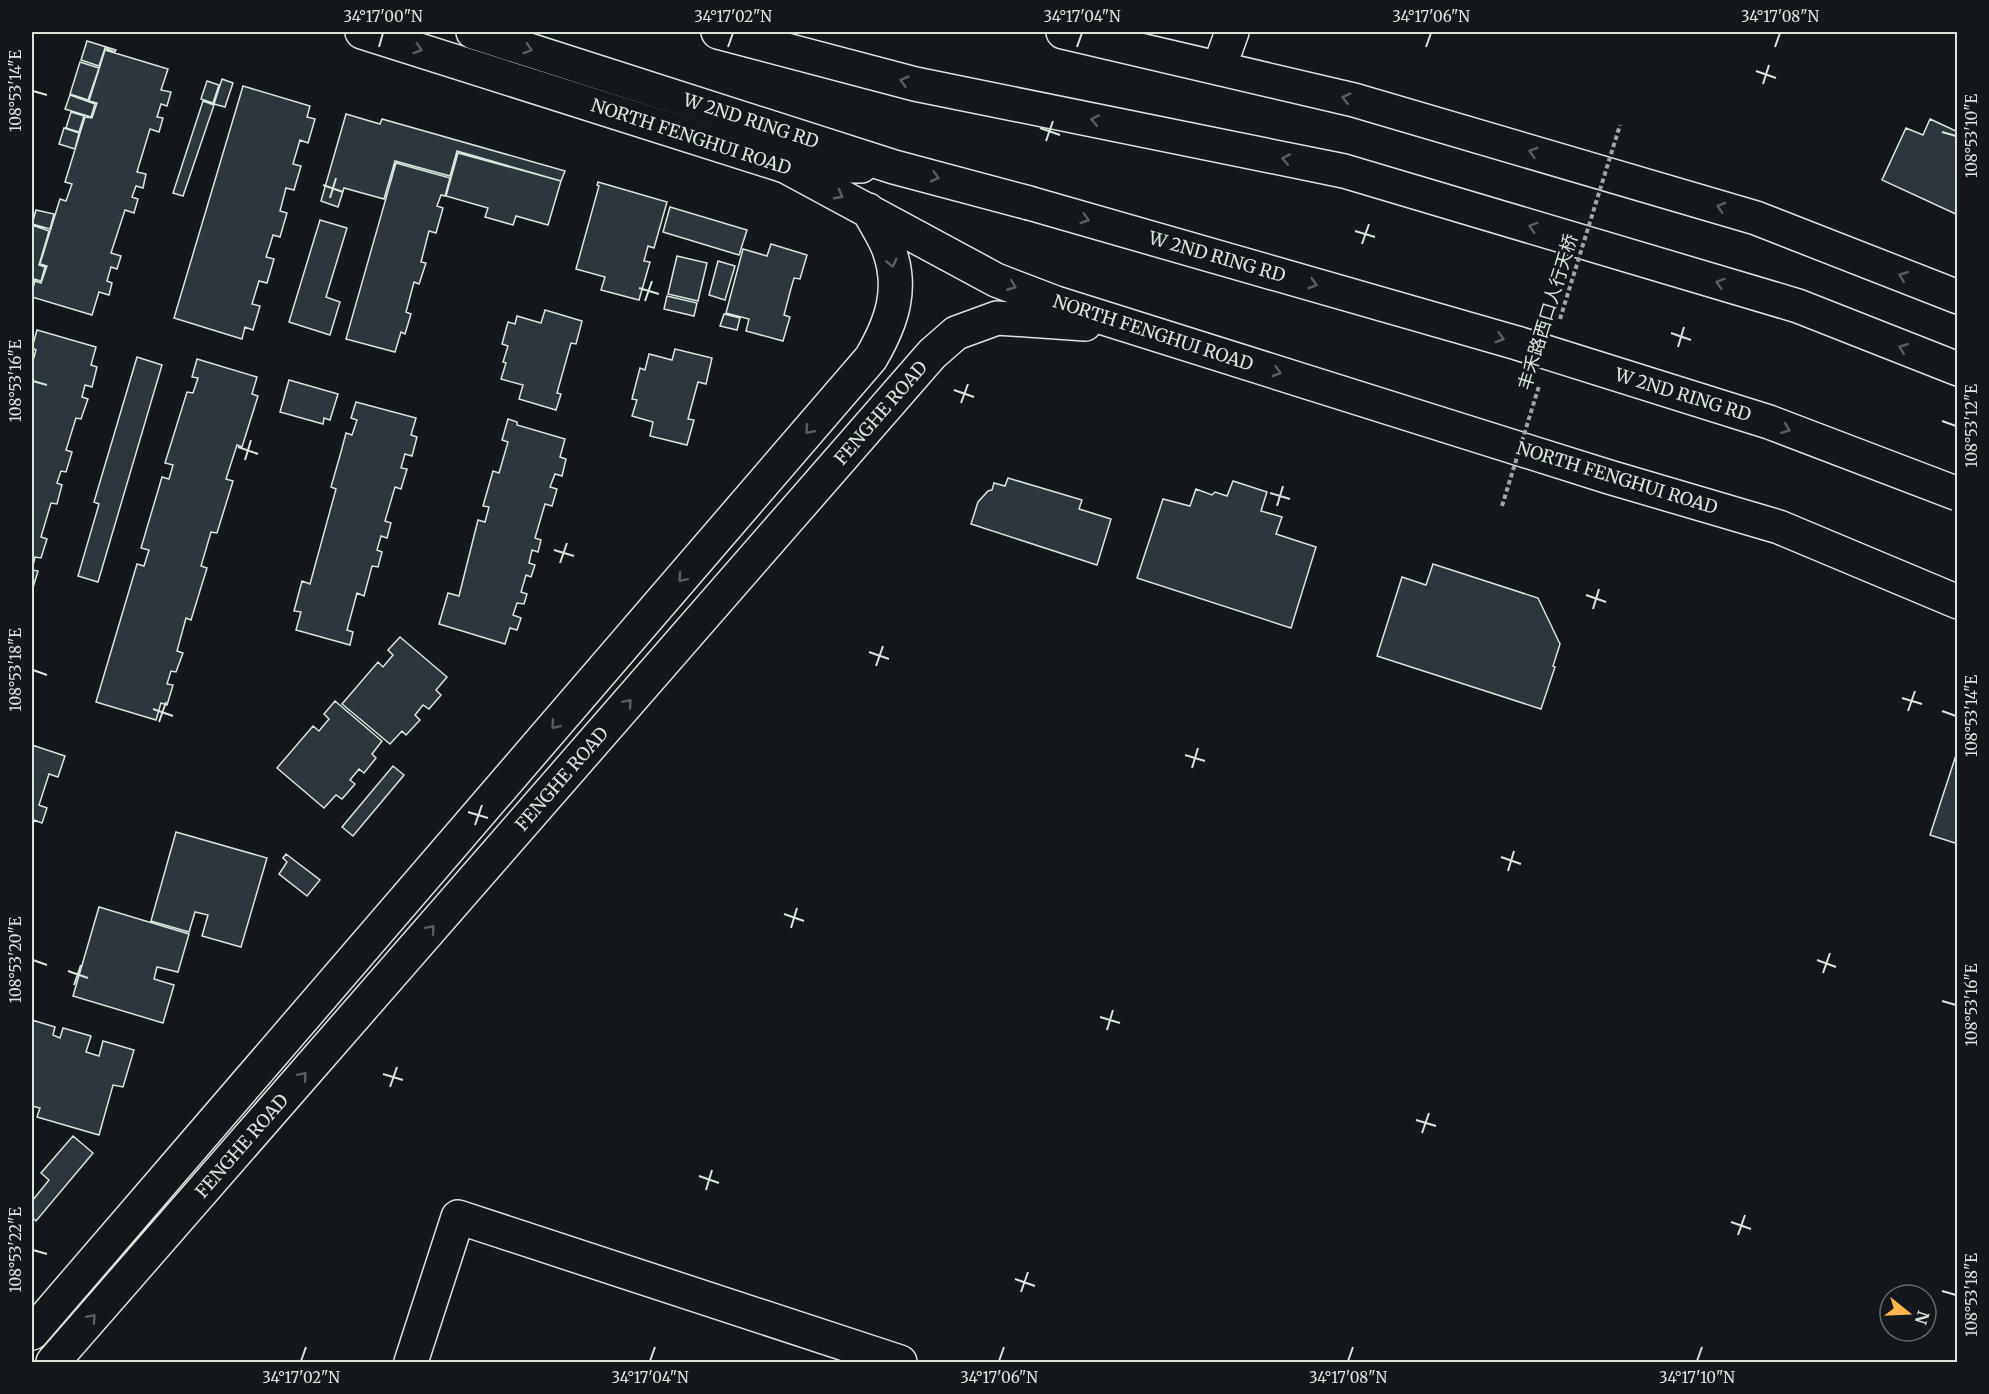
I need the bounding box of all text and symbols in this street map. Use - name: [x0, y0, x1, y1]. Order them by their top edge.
- text: 34°17'00"N: [343, 7, 423, 26]
- text: 34°17'02"N: [694, 7, 772, 26]
- text: 34°17'04"N: [1043, 7, 1121, 26]
- text: 34°17'06"N: [1392, 7, 1470, 26]
- text: 34°17'08"N: [1741, 7, 1819, 26]
- one-way arrow: [412, 42, 423, 54]
- one-way arrow: [522, 42, 533, 55]
- text: 108°53'14"E: [6, 50, 25, 132]
- one-way arrow: [900, 76, 910, 88]
- street label: W 2ND RING RD: [680, 87, 822, 153]
- one-way arrow: [1341, 92, 1351, 105]
- street label: NORTH FENGHUI ROAD: [588, 93, 794, 180]
- text: 108°53'10"E: [1962, 94, 1981, 178]
- one-way arrow: [1091, 114, 1101, 127]
- one-way arrow: [1529, 147, 1539, 159]
- one-way arrow: [1282, 153, 1292, 166]
- one-way arrow: [929, 170, 939, 183]
- one-way arrow: [833, 188, 844, 199]
- one-way arrow: [1716, 202, 1726, 214]
- one-way arrow: [1079, 212, 1090, 224]
- one-way arrow: [1528, 222, 1539, 234]
- street label: W 2ND RING RD: [1145, 226, 1288, 287]
- street label: 丰禾路西口人行天桥: [1513, 231, 1582, 393]
- one-way arrow: [885, 258, 898, 268]
- one-way arrow: [1898, 270, 1909, 283]
- one-way arrow: [1307, 277, 1318, 289]
- one-way arrow: [1715, 278, 1726, 290]
- one-way arrow: [1006, 279, 1017, 291]
- street label: NORTH FENGHUI ROAD: [1050, 289, 1256, 376]
- one-way arrow: [1494, 331, 1505, 343]
- text: 108°53'16"E: [6, 339, 25, 422]
- one-way arrow: [1898, 343, 1909, 355]
- street label: FENGHE ROAD: [829, 356, 932, 469]
- street label: W 2ND RING RD: [1611, 363, 1754, 426]
- one-way arrow: [1271, 365, 1282, 377]
- text: 108°53'12"E: [1962, 384, 1981, 468]
- one-way arrow: [1780, 421, 1791, 434]
- one-way arrow: [805, 423, 816, 434]
- street label: NORTH FENGHUI ROAD: [1514, 436, 1721, 519]
- one-way arrow: [678, 571, 689, 582]
- text: 108°53'18"E: [6, 628, 25, 712]
- text: 108°53'14"E: [1962, 675, 1981, 757]
- one-way arrow: [621, 699, 632, 710]
- one-way arrow: [551, 718, 562, 729]
- street label: FENGHE ROAD: [510, 722, 613, 835]
- text: 108°53'20"E: [6, 916, 25, 1003]
- one-way arrow: [424, 926, 435, 936]
- text: 108°53'16"E: [1962, 963, 1981, 1046]
- one-way arrow: [296, 1073, 307, 1083]
- street label: FENGHE ROAD: [190, 1089, 293, 1202]
- text: 108°53'22"E: [6, 1207, 25, 1293]
- text: 108°53'18"E: [1962, 1253, 1981, 1337]
- north arrow: [1878, 1283, 1938, 1343]
- text: N: [1911, 1309, 1934, 1327]
- one-way arrow: [85, 1314, 96, 1325]
- text: 34°17'02"N: [262, 1368, 340, 1387]
- text: 34°17'04"N: [611, 1368, 689, 1387]
- text: 34°17'06"N: [960, 1368, 1038, 1387]
- text: 34°17'08"N: [1309, 1368, 1387, 1387]
- text: 34°17'10"N: [1659, 1368, 1735, 1387]

